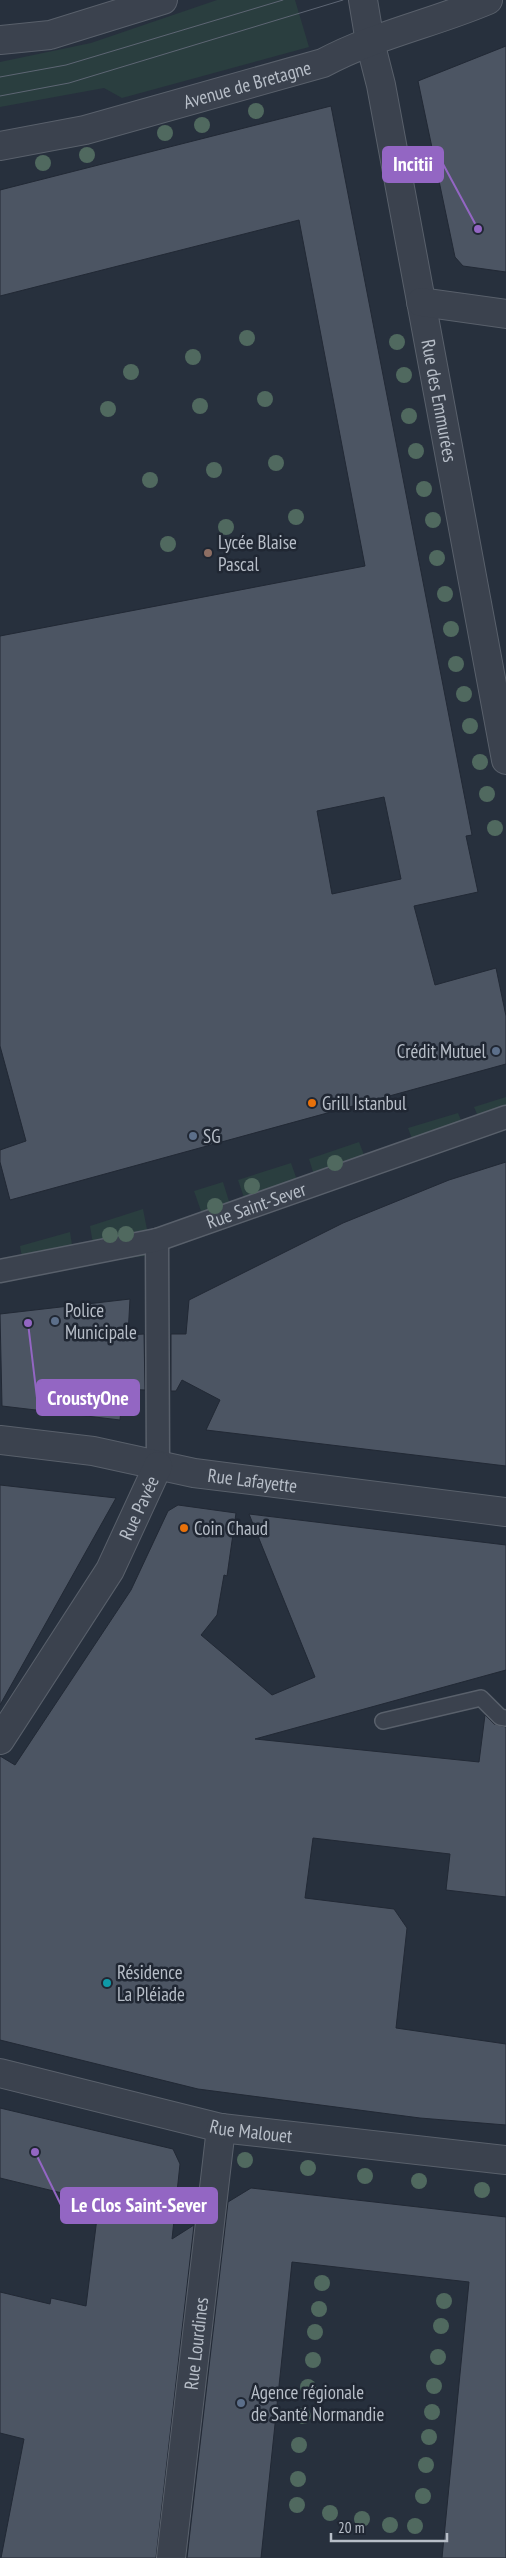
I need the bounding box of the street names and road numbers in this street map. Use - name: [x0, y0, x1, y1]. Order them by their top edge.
- street label: Avenue de Bretagne: [181, 55, 314, 114]
- street label: Rue des Emmurées: [416, 337, 463, 464]
- street label: Rue Saint-Sever: [203, 1176, 310, 1234]
- street label: Rue Lafayette: [206, 1463, 299, 1498]
- street label: Rue Pavée: [114, 1472, 164, 1544]
- street label: Rue Malouet: [207, 2114, 294, 2148]
- street label: Rue Lourdines: [179, 2296, 213, 2391]

